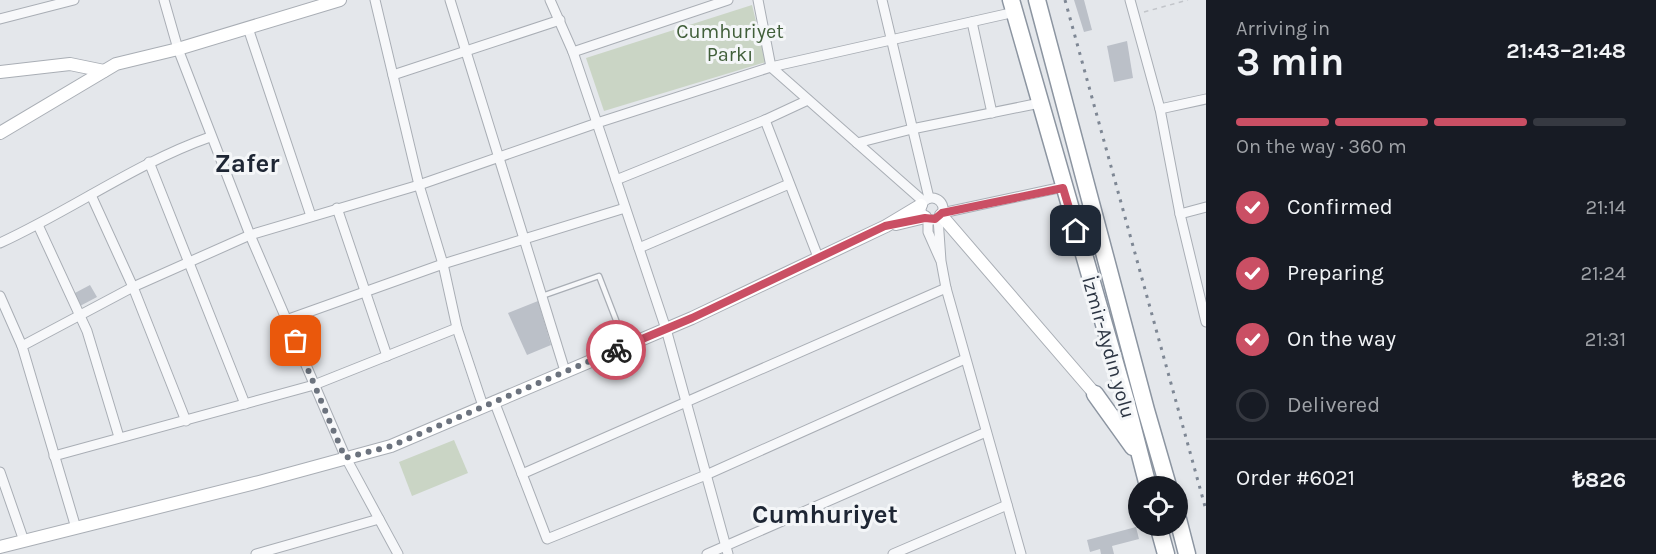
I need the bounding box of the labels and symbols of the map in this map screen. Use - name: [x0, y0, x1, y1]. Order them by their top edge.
- park label: Cumhuriyet Parkı: [676, 20, 784, 66]
- district label: Zafer: [214, 148, 280, 179]
- pin: [1050, 205, 1101, 256]
- street label: İzmir-Aydın yolu: [1077, 273, 1140, 421]
- pin: [270, 315, 321, 366]
- courier: [586, 320, 646, 380]
- district label: Cumhuriyet: [752, 499, 898, 530]

